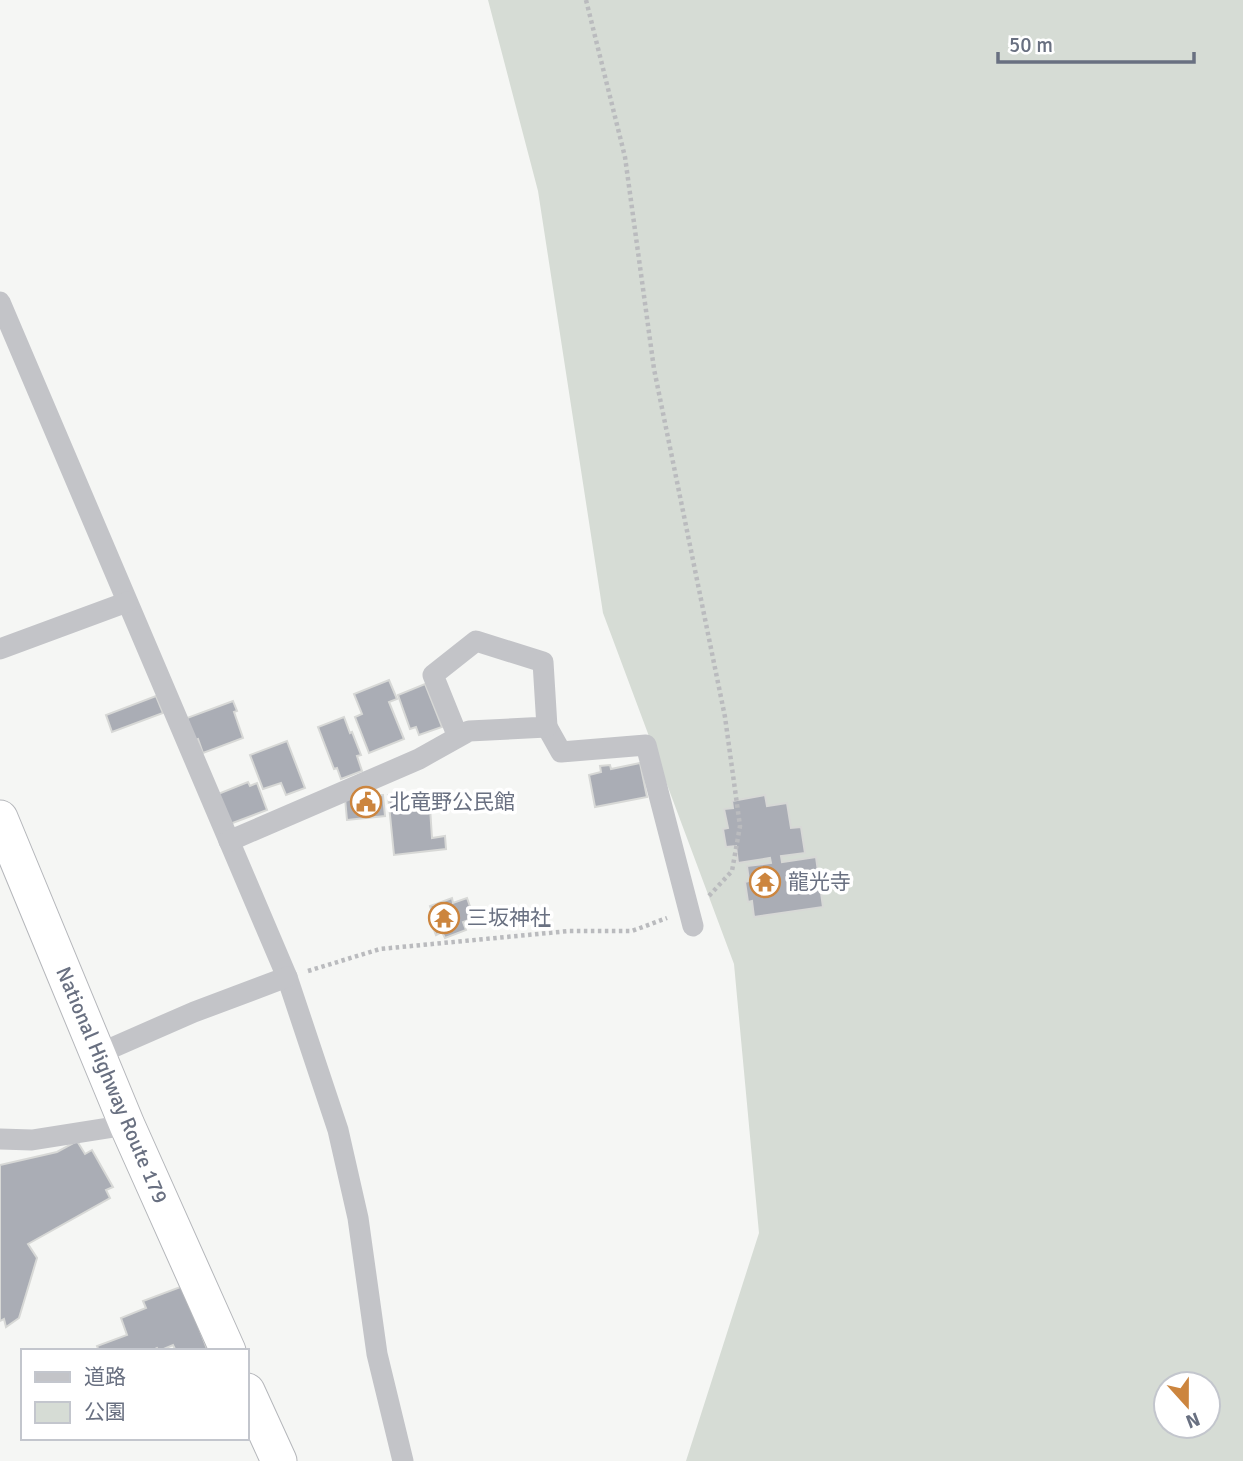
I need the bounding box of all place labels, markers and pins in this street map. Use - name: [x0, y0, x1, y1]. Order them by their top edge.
- public building icon: 北竜野公民館: [349, 785, 383, 819]
- place label: 北竜野公民館: [389, 789, 515, 815]
- temple icon: 龍光寺: [748, 865, 782, 899]
- place label: 龍光寺: [788, 869, 851, 895]
- temple icon: 三坂神社: [427, 901, 461, 935]
- place label: 三坂神社: [467, 905, 551, 931]

